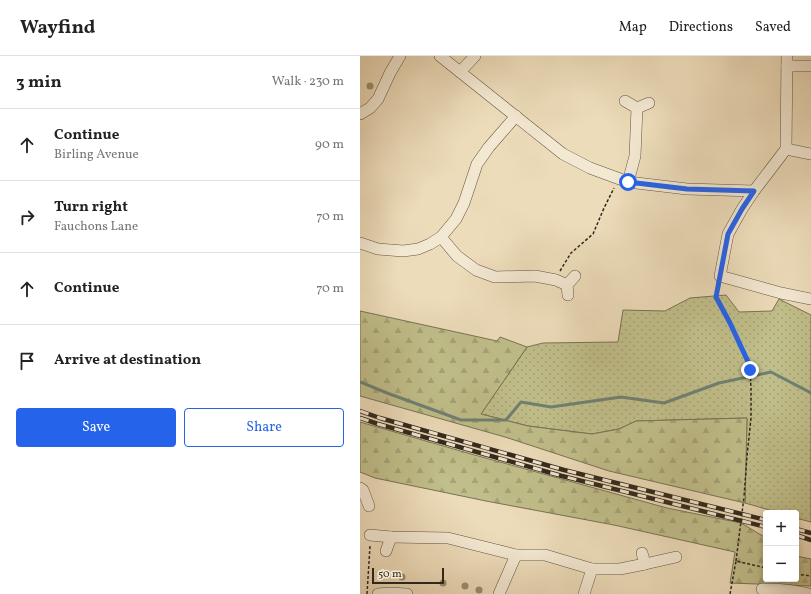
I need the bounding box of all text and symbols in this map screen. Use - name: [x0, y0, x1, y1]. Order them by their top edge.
- text: Wayfind: [20, 15, 95, 41]
- text: Map: [619, 18, 647, 37]
- text: Directions: [669, 18, 733, 37]
- text: Saved: [755, 18, 791, 37]
- text: 3 min: [16, 71, 62, 94]
- text: Walk · 230 m: [272, 73, 344, 91]
- text: Continue: [54, 125, 119, 146]
- icon: ahead: [16, 134, 38, 156]
- text: 90 m: [315, 136, 344, 154]
- text: Birling Avenue: [54, 146, 139, 164]
- route start: [619, 173, 637, 191]
- text: Turn right: [54, 197, 128, 218]
- icon: right: [16, 206, 38, 228]
- text: 70 m: [316, 208, 344, 226]
- text: Fauchons Lane: [54, 218, 138, 236]
- icon: ahead: [16, 278, 38, 300]
- text: Continue: [54, 278, 119, 299]
- text: 70 m: [316, 280, 344, 298]
- icon: arrive: [16, 350, 38, 372]
- text: Arrive at destination: [54, 350, 201, 371]
- route end: [741, 361, 759, 379]
- button: Save: [16, 408, 176, 447]
- button: Share: [184, 408, 344, 447]
- map controls: [763, 510, 799, 582]
- button: +: [763, 510, 799, 546]
- button: −: [763, 546, 799, 582]
- scale bar: [372, 566, 444, 585]
- text: 50 m: [378, 567, 402, 582]

